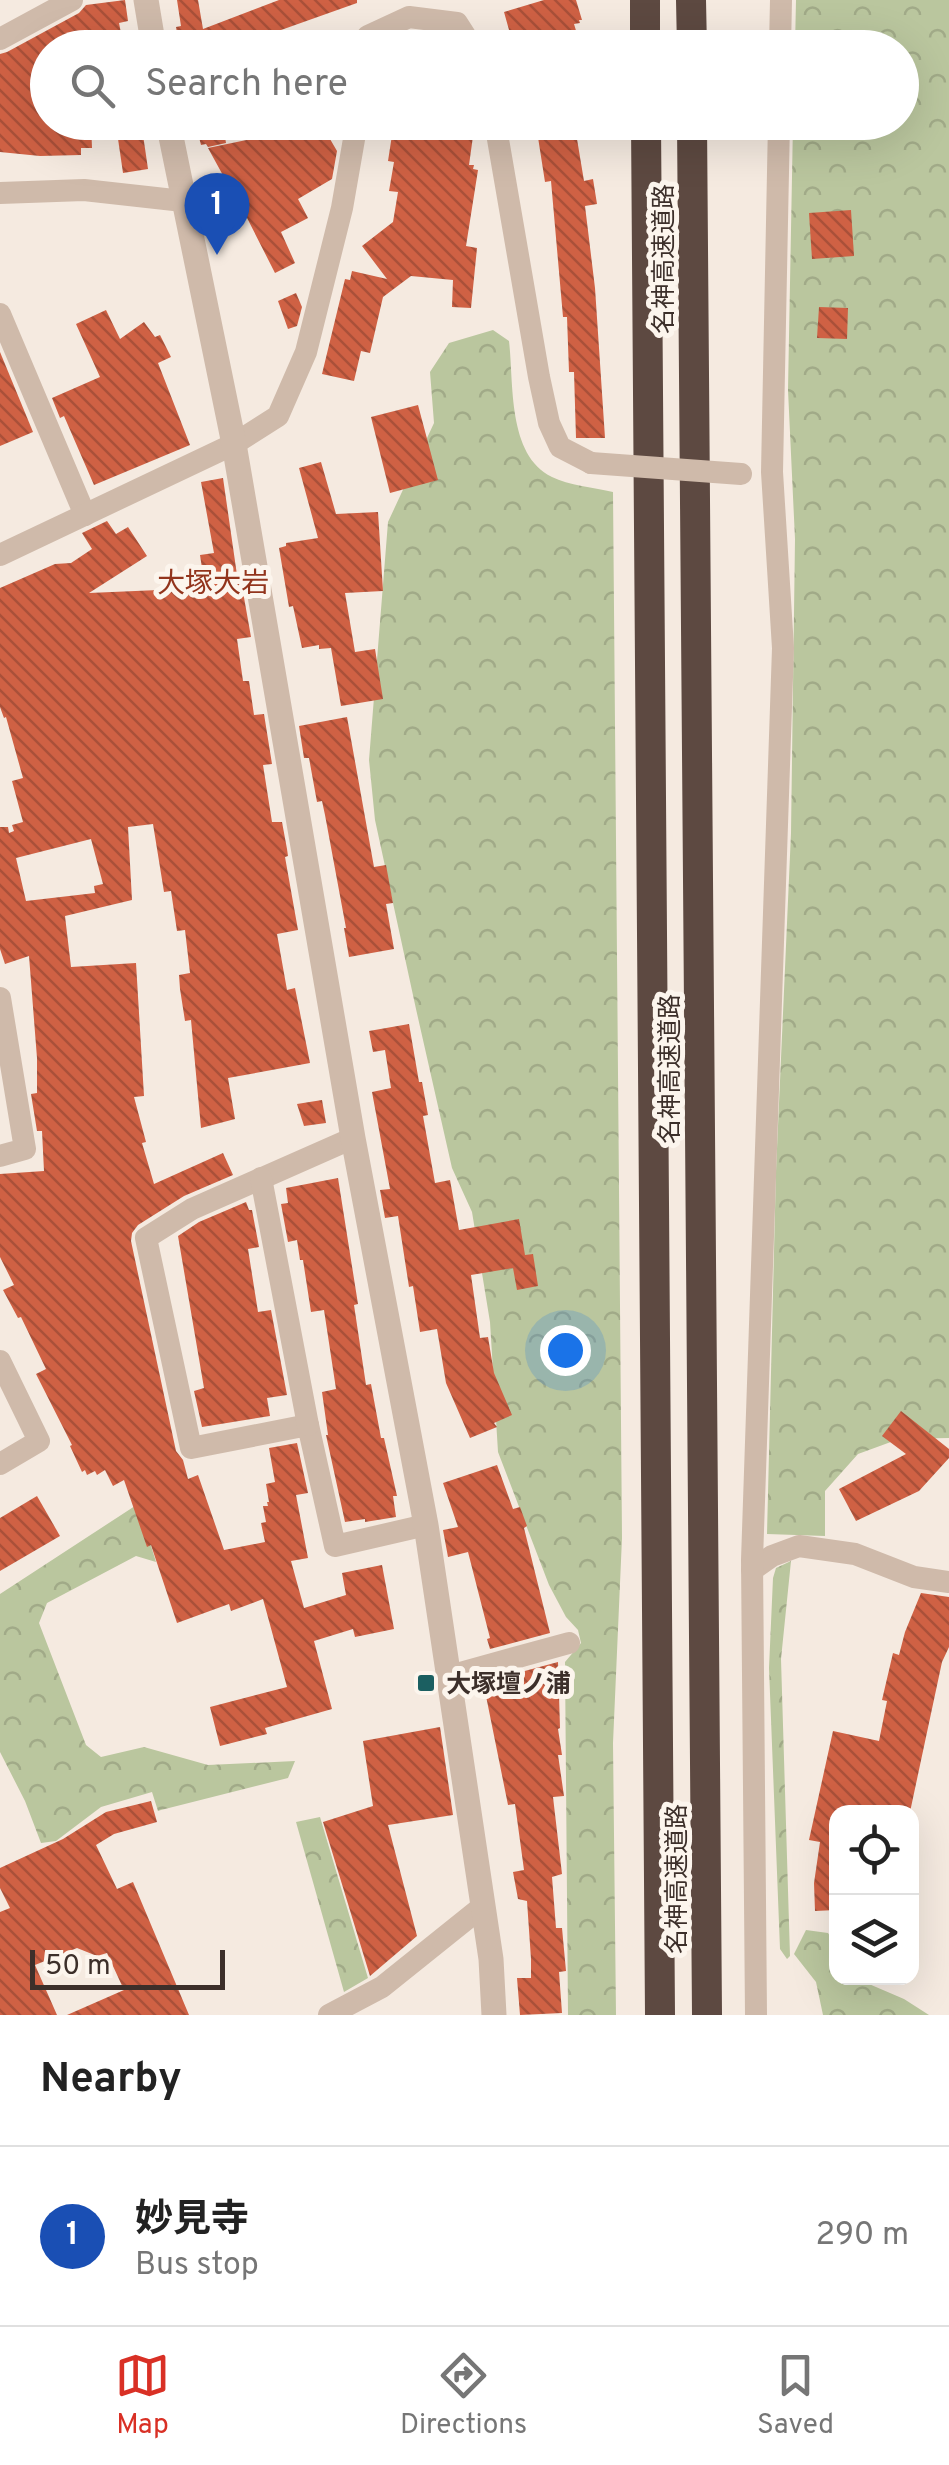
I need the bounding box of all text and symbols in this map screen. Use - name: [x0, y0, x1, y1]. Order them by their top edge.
- search box: [30, 30, 919, 140]
- icon: search: [65, 58, 120, 113]
- text: Search here: [145, 61, 348, 110]
- pin: 1: [184, 172, 250, 255]
- street label: 名神高速道路: [650, 184, 682, 334]
- district label: 大塚大岩: [157, 567, 269, 603]
- street label: 名神高速道路: [656, 994, 688, 1144]
- your location: [540, 1325, 591, 1376]
- place label: 大塚壇ノ浦: [446, 1670, 571, 1702]
- marker: 大塚壇ノ浦: [415, 1672, 437, 1694]
- street label: 名神高速道路: [663, 1804, 695, 1954]
- map controls: [829, 1805, 919, 1985]
- button: locate: [829, 1805, 919, 1895]
- button: layers: [829, 1895, 919, 1985]
- scale bar: [30, 1945, 225, 1990]
- text: 50 m: [45, 1949, 111, 1985]
- text: Nearby: [40, 2054, 182, 2107]
- text: 妙見寺: [135, 2197, 249, 2246]
- text: 1: [66, 2216, 79, 2256]
- text: 290 m: [815, 2216, 909, 2256]
- text: Bus stop: [135, 2246, 259, 2286]
- tab: Map: [115, 2348, 170, 2444]
- tab: Directions: [400, 2348, 527, 2444]
- tab: Saved: [757, 2348, 834, 2444]

